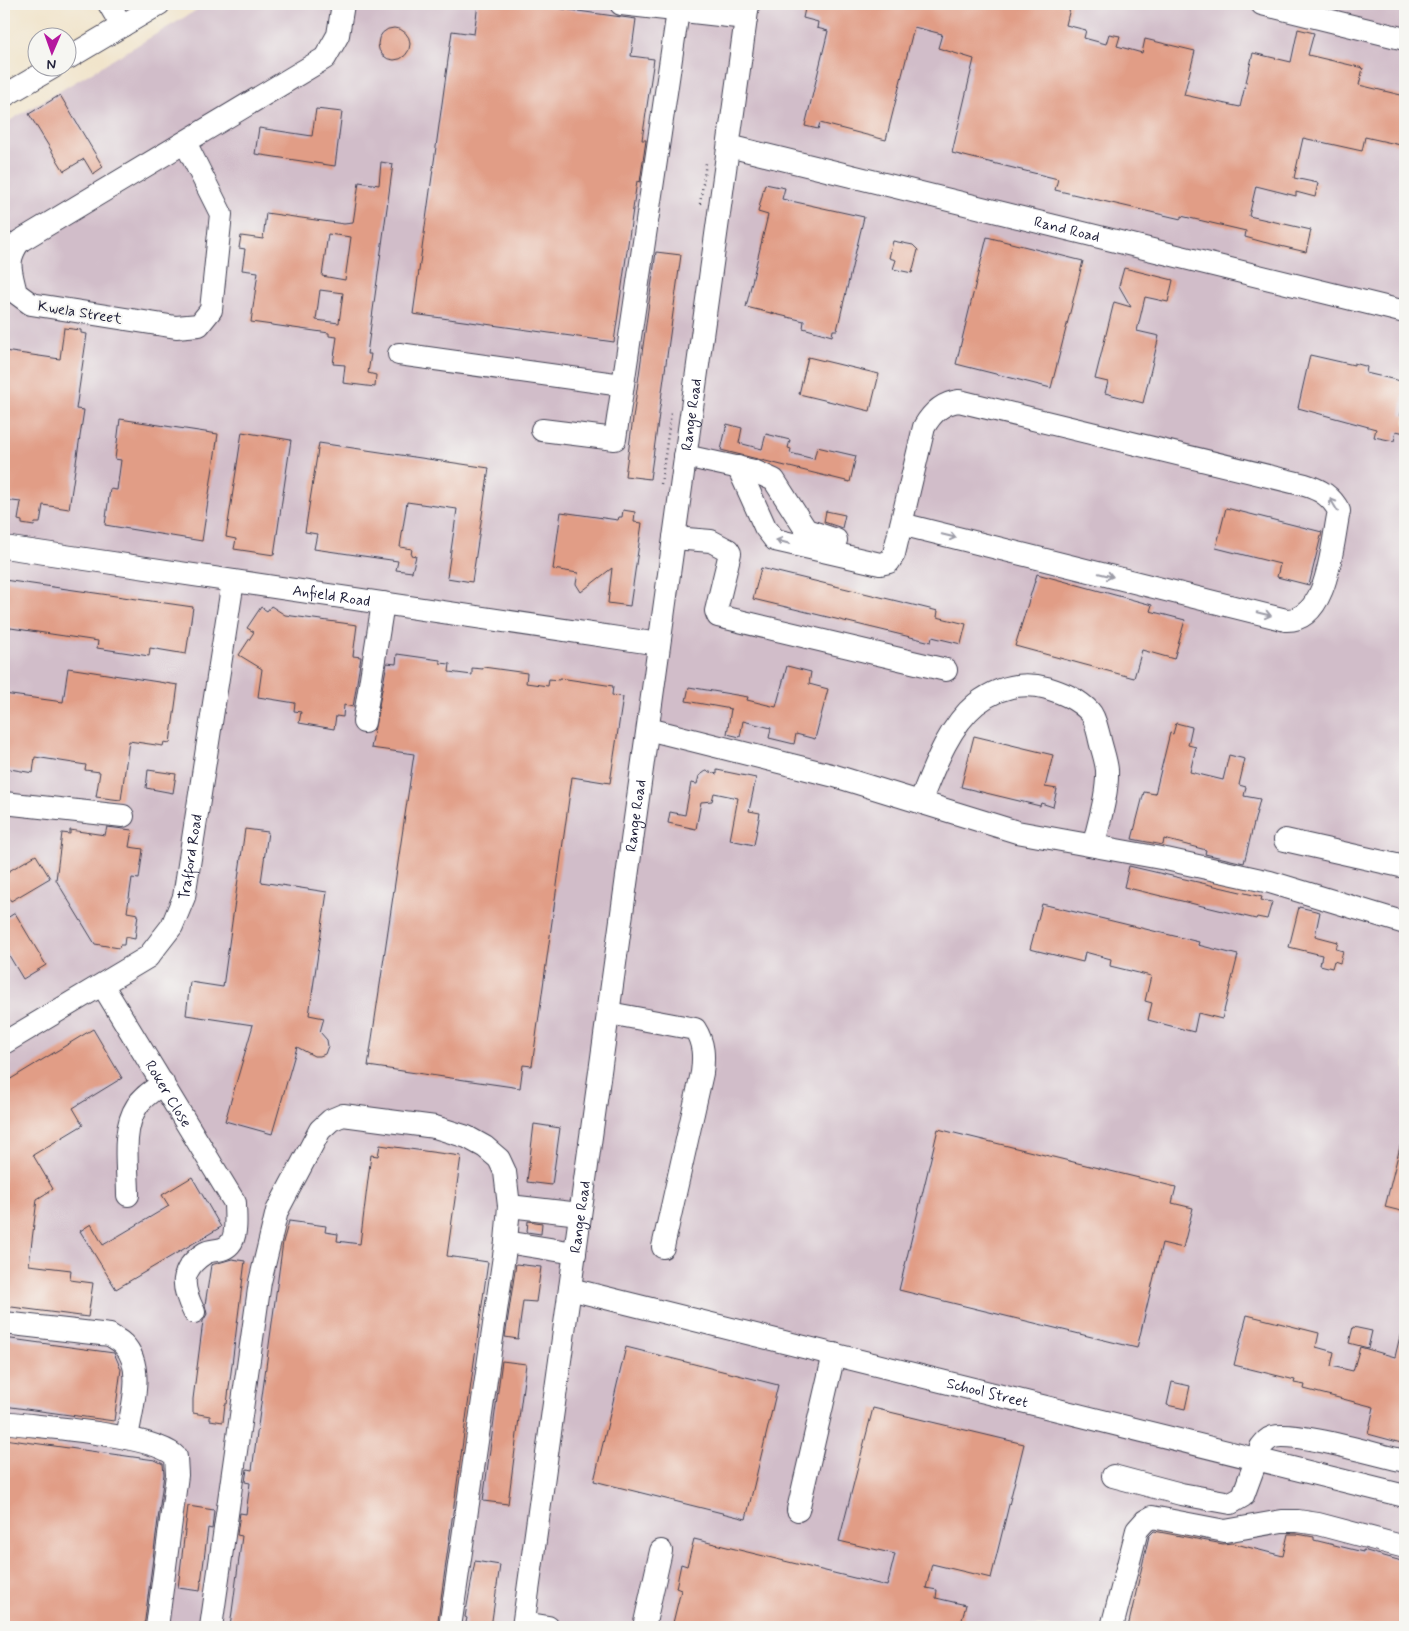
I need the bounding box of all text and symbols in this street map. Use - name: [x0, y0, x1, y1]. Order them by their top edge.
- north arrow: [28, 28, 78, 78]
- text: N: [47, 55, 57, 73]
- street label: Rand Road: [1032, 212, 1102, 248]
- street label: Kwela Street: [36, 296, 124, 330]
- street label: Range Road: [677, 377, 707, 452]
- one-way arrow: [1329, 498, 1339, 512]
- one-way arrow: [940, 532, 956, 541]
- one-way arrow: [775, 536, 791, 546]
- one-way arrow: [1098, 571, 1114, 580]
- street label: Anfield Road: [291, 581, 372, 612]
- one-way arrow: [1256, 610, 1272, 619]
- street label: Range Road: [622, 778, 651, 853]
- street label: Trafford Road: [175, 813, 208, 901]
- street label: Roker Close: [140, 1057, 196, 1132]
- street label: Range Road: [566, 1180, 596, 1255]
- street label: School Street: [944, 1374, 1030, 1413]

